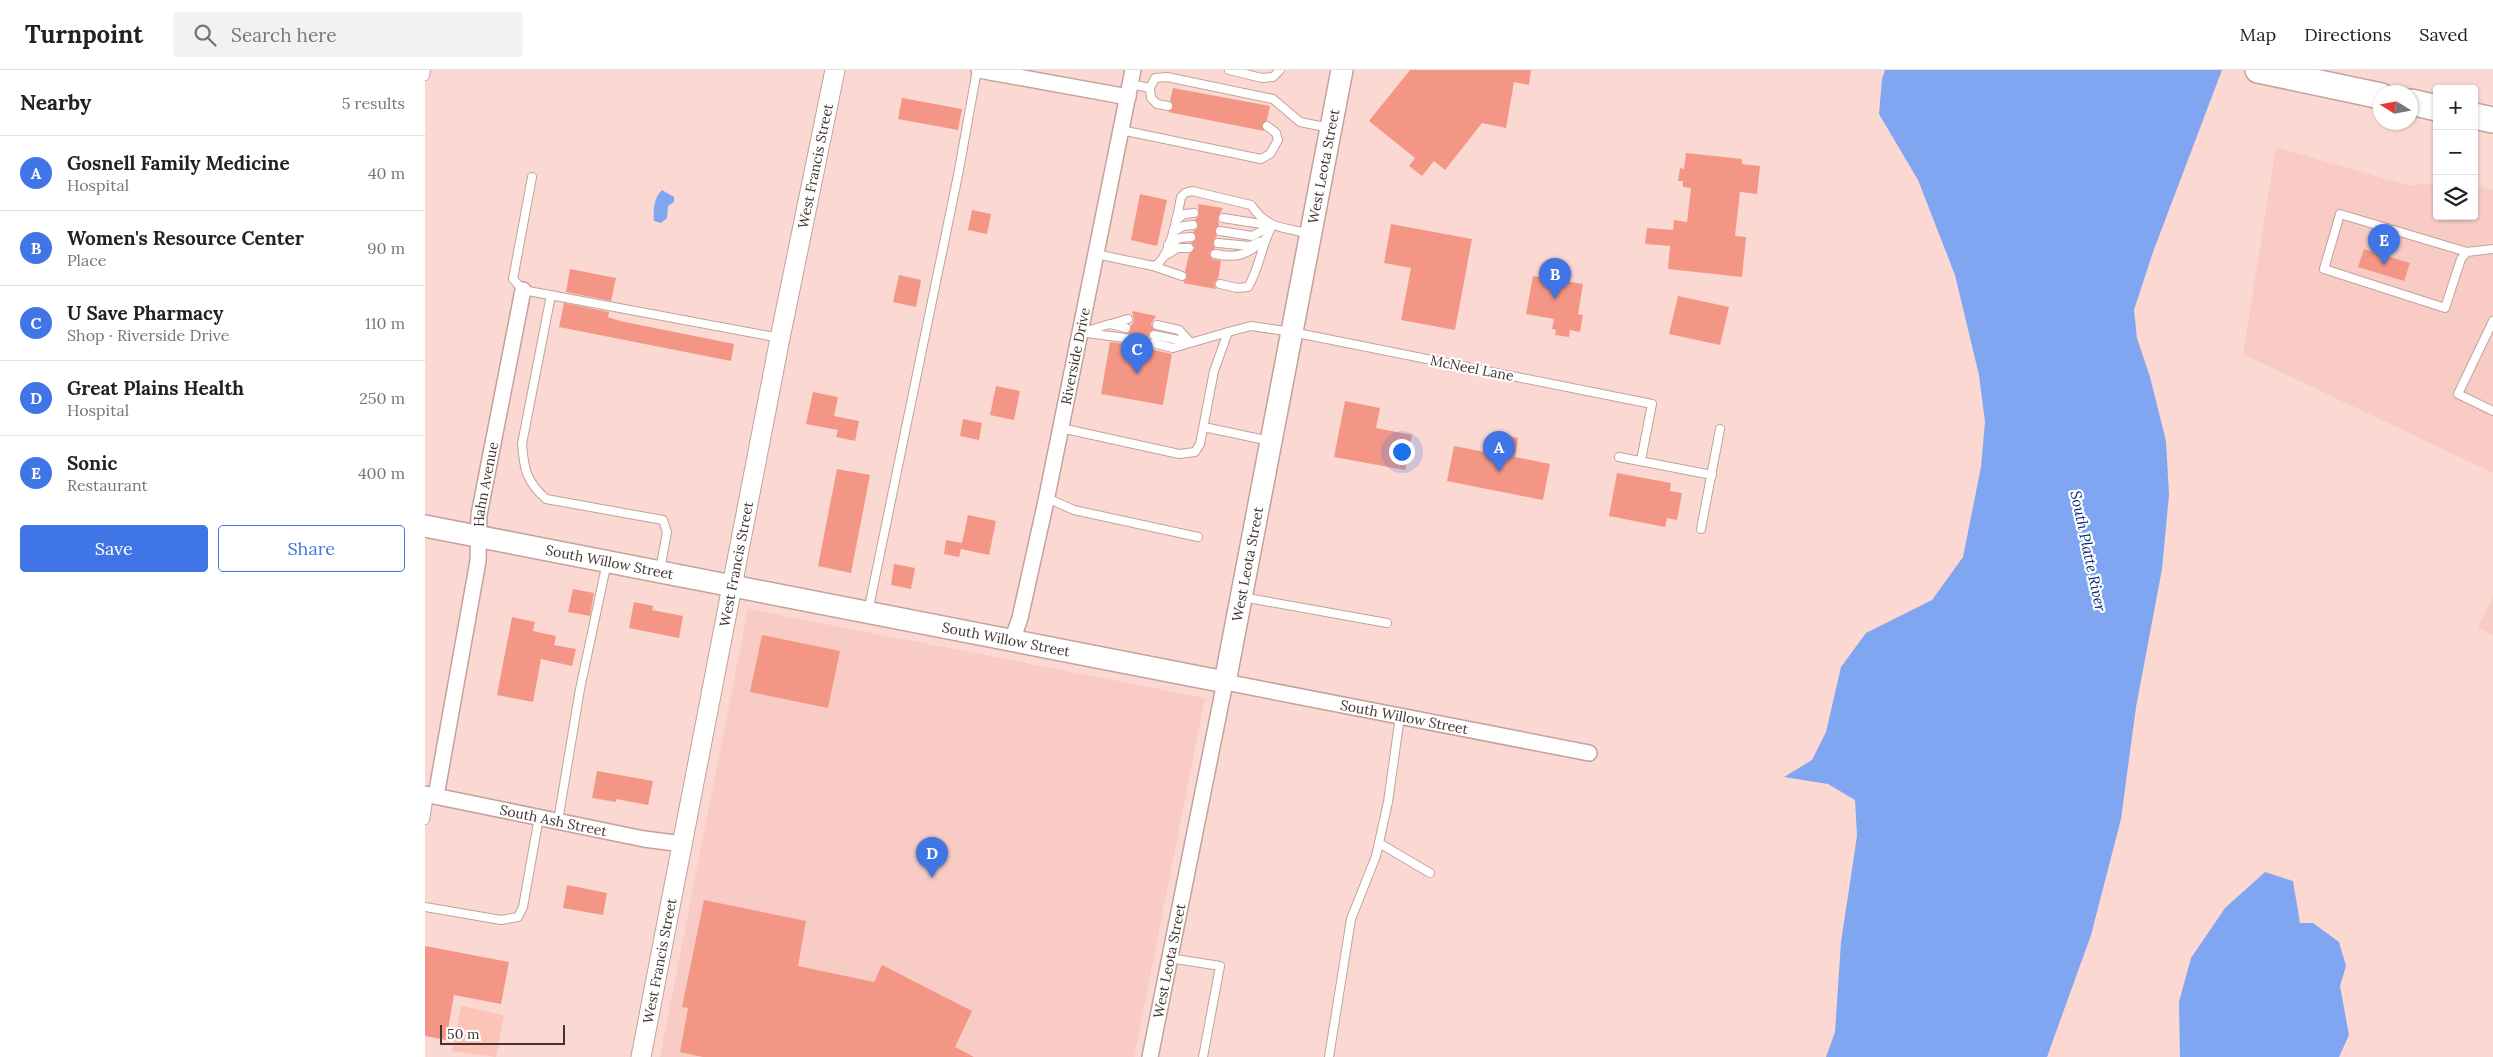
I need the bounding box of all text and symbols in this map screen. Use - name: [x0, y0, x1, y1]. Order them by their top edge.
- search box: [173, 12, 523, 57]
- text: Turnpoint: [25, 19, 143, 50]
- icon: search: [191, 21, 219, 49]
- text: Search here: [231, 23, 337, 47]
- text: Map: [2240, 23, 2276, 46]
- text: Directions: [2304, 23, 2391, 46]
- text: Saved: [2419, 23, 2468, 46]
- north arrow: [2373, 85, 2418, 130]
- map controls: [2433, 85, 2478, 220]
- button: +: [2433, 85, 2478, 130]
- text: Nearby: [20, 89, 91, 116]
- text: 5 results: [342, 93, 405, 113]
- street label: West Francis Street: [794, 101, 837, 230]
- street label: West Leota Street: [1304, 107, 1343, 225]
- button: −: [2433, 130, 2478, 175]
- text: Gosnell Family Medicine: [67, 151, 290, 175]
- text: A: [31, 163, 41, 183]
- text: 40 m: [368, 163, 405, 183]
- text: Hospital: [67, 175, 129, 195]
- button: layers: [2433, 175, 2478, 220]
- pin: E: [2368, 224, 2400, 265]
- text: Women's Resource Center: [67, 226, 304, 250]
- text: B: [31, 238, 41, 258]
- text: 90 m: [367, 238, 405, 258]
- text: Place: [67, 250, 106, 270]
- pin: B: [1539, 258, 1571, 299]
- text: U Save Pharmacy: [67, 301, 223, 325]
- street label: Riverside Drive: [1057, 306, 1094, 406]
- text: C: [30, 313, 42, 333]
- text: 110 m: [365, 313, 405, 333]
- text: Shop · Riverside Drive: [67, 325, 230, 345]
- pin: C: [1121, 333, 1153, 374]
- street label: McNeel Lane: [1429, 351, 1516, 385]
- text: Great Plains Health: [67, 376, 244, 400]
- text: D: [30, 388, 42, 408]
- text: 250 m: [359, 388, 405, 408]
- text: Hospital: [67, 400, 129, 420]
- pin: A: [1483, 431, 1515, 472]
- your location: [1389, 439, 1415, 465]
- street label: Hahn Avenue: [470, 440, 502, 527]
- text: Sonic: [67, 451, 117, 475]
- text: E: [31, 463, 41, 483]
- text: 400 m: [358, 463, 405, 483]
- text: Restaurant: [67, 475, 148, 495]
- water label: South Platte River: [2066, 489, 2111, 613]
- street label: West Francis Street: [715, 499, 757, 628]
- street label: West Leota Street: [1228, 505, 1267, 623]
- button: Save: [20, 525, 208, 572]
- button: Share: [218, 525, 405, 572]
- street label: South Willow Street: [544, 541, 676, 583]
- street label: South Willow Street: [941, 618, 1072, 661]
- street label: South Willow Street: [1339, 696, 1470, 738]
- street label: South Ash Street: [498, 801, 609, 840]
- pin: D: [916, 837, 948, 878]
- street label: West Francis Street: [639, 896, 681, 1025]
- street label: West Leota Street: [1149, 901, 1190, 1020]
- scale bar: [440, 1022, 565, 1045]
- text: 50 m: [447, 1025, 480, 1043]

